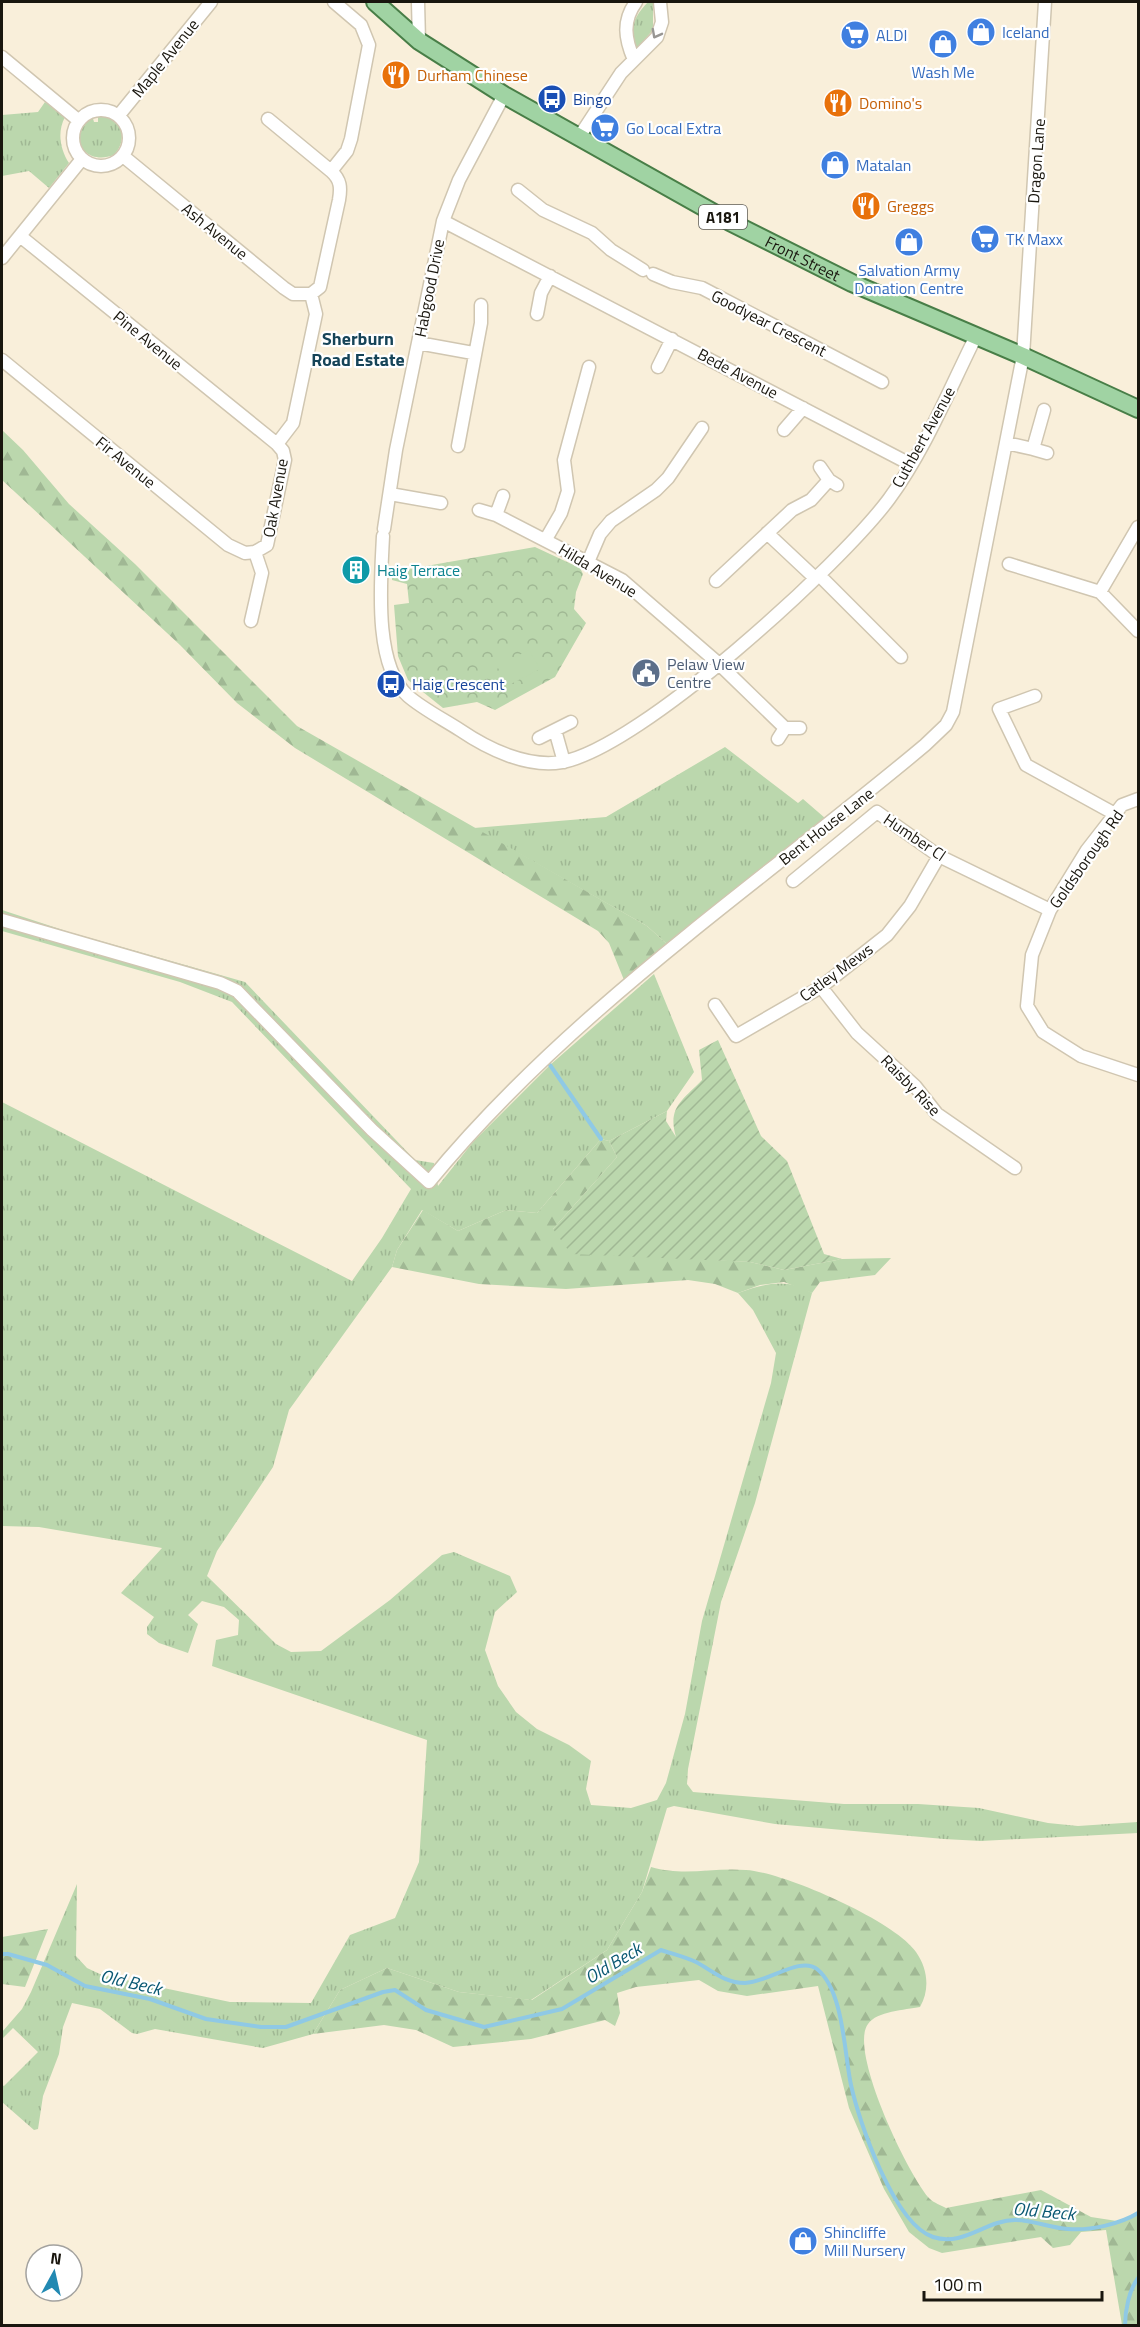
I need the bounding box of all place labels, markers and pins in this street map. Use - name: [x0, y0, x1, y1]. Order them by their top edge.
- shop icon: Iceland: [965, 16, 997, 48]
- supermarket icon: ALDI: [839, 19, 871, 51]
- place label: Iceland: [1002, 20, 1050, 44]
- place label: ALDI: [876, 23, 907, 47]
- shop icon: Wash Me: [927, 28, 959, 60]
- restaurant icon: Durham Chinese: [380, 59, 412, 91]
- place label: Wash Me: [912, 60, 974, 84]
- place label: Durham Chinese: [417, 63, 528, 87]
- bus stop icon: Bingo: [536, 83, 568, 115]
- place label: Bingo: [573, 87, 612, 111]
- restaurant icon: Domino's: [822, 87, 854, 119]
- place label: Domino's: [859, 91, 922, 115]
- supermarket icon: Go Local Extra: [589, 112, 621, 144]
- place label: Go Local Extra: [626, 116, 721, 140]
- shop icon: Matalan: [819, 149, 851, 181]
- place label: Matalan: [856, 153, 911, 177]
- restaurant icon: Greggs: [850, 190, 882, 222]
- place label: Greggs: [887, 194, 934, 218]
- supermarket icon: TK Maxx: [969, 223, 1001, 255]
- shop icon: Salvation Army Donation Centre: [893, 226, 925, 258]
- place label: TK Maxx: [1006, 227, 1063, 251]
- place label: Salvation Army Donation Centre: [854, 258, 964, 300]
- building icon: Haig Terrace: [340, 554, 372, 586]
- place label: Haig Terrace: [377, 558, 460, 582]
- place label: Pelaw View Centre: [667, 652, 745, 694]
- public building icon: Pelaw View Centre: [630, 657, 662, 689]
- bus stop icon: Haig Crescent: [375, 668, 407, 700]
- place label: Haig Crescent: [412, 672, 505, 696]
- place label: Shincliffe Mill Nursery: [824, 2220, 906, 2262]
- shop icon: Shincliffe Mill Nursery: [787, 2225, 819, 2257]

